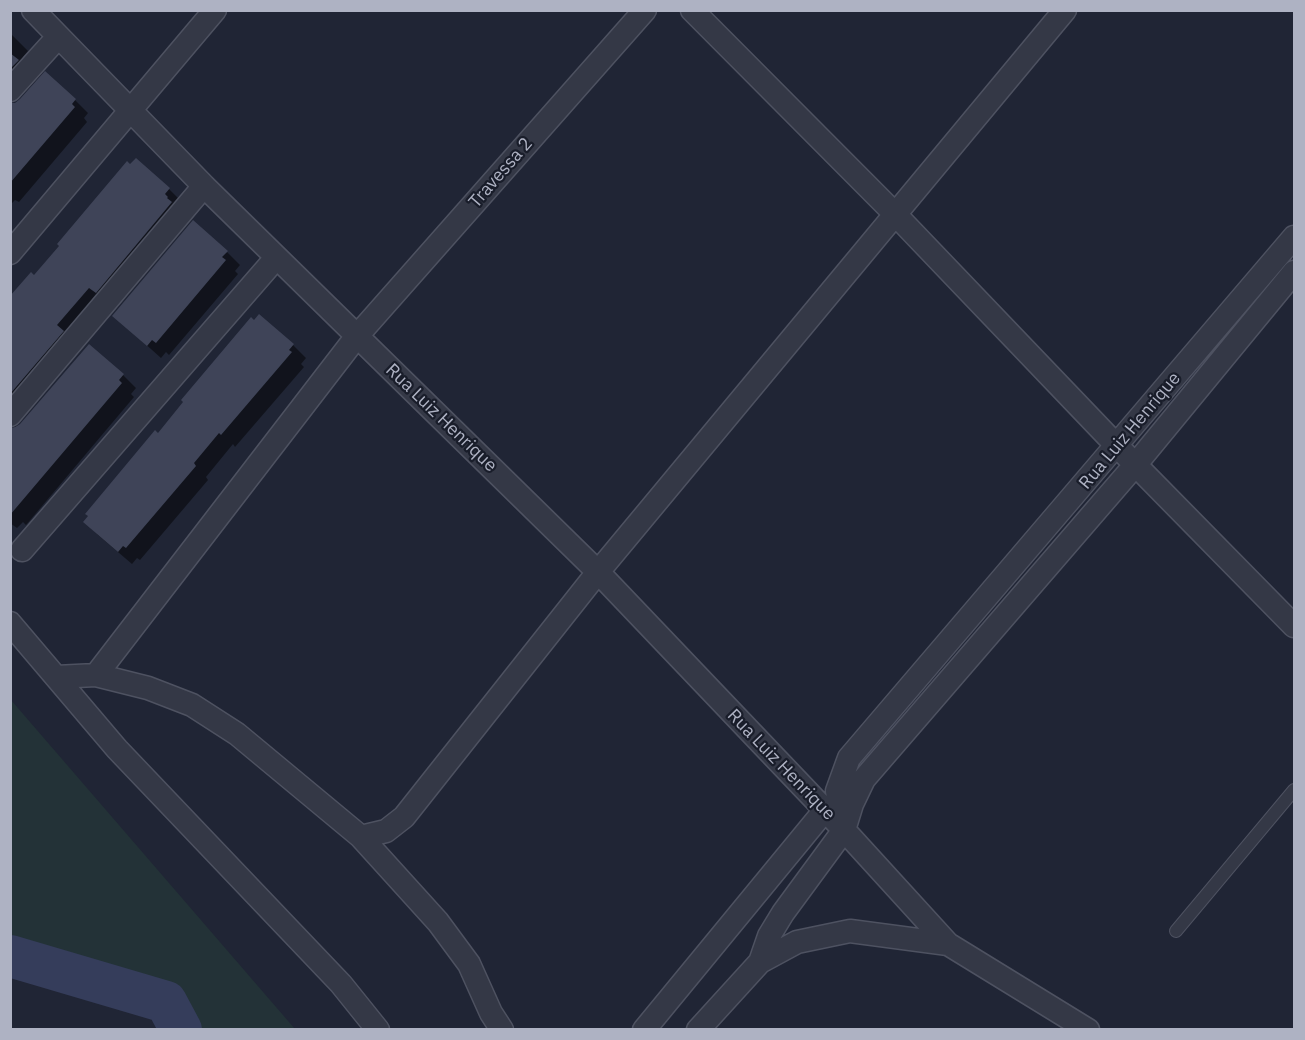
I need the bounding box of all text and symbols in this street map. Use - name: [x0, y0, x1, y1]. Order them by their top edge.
- street label: Travessa 2: [465, 133, 537, 213]
- street label: Rua Luiz Henrique: [381, 359, 501, 477]
- street label: Rua Luiz Henrique: [1075, 368, 1185, 494]
- street label: Rua Luiz Henrique: [722, 705, 840, 825]

